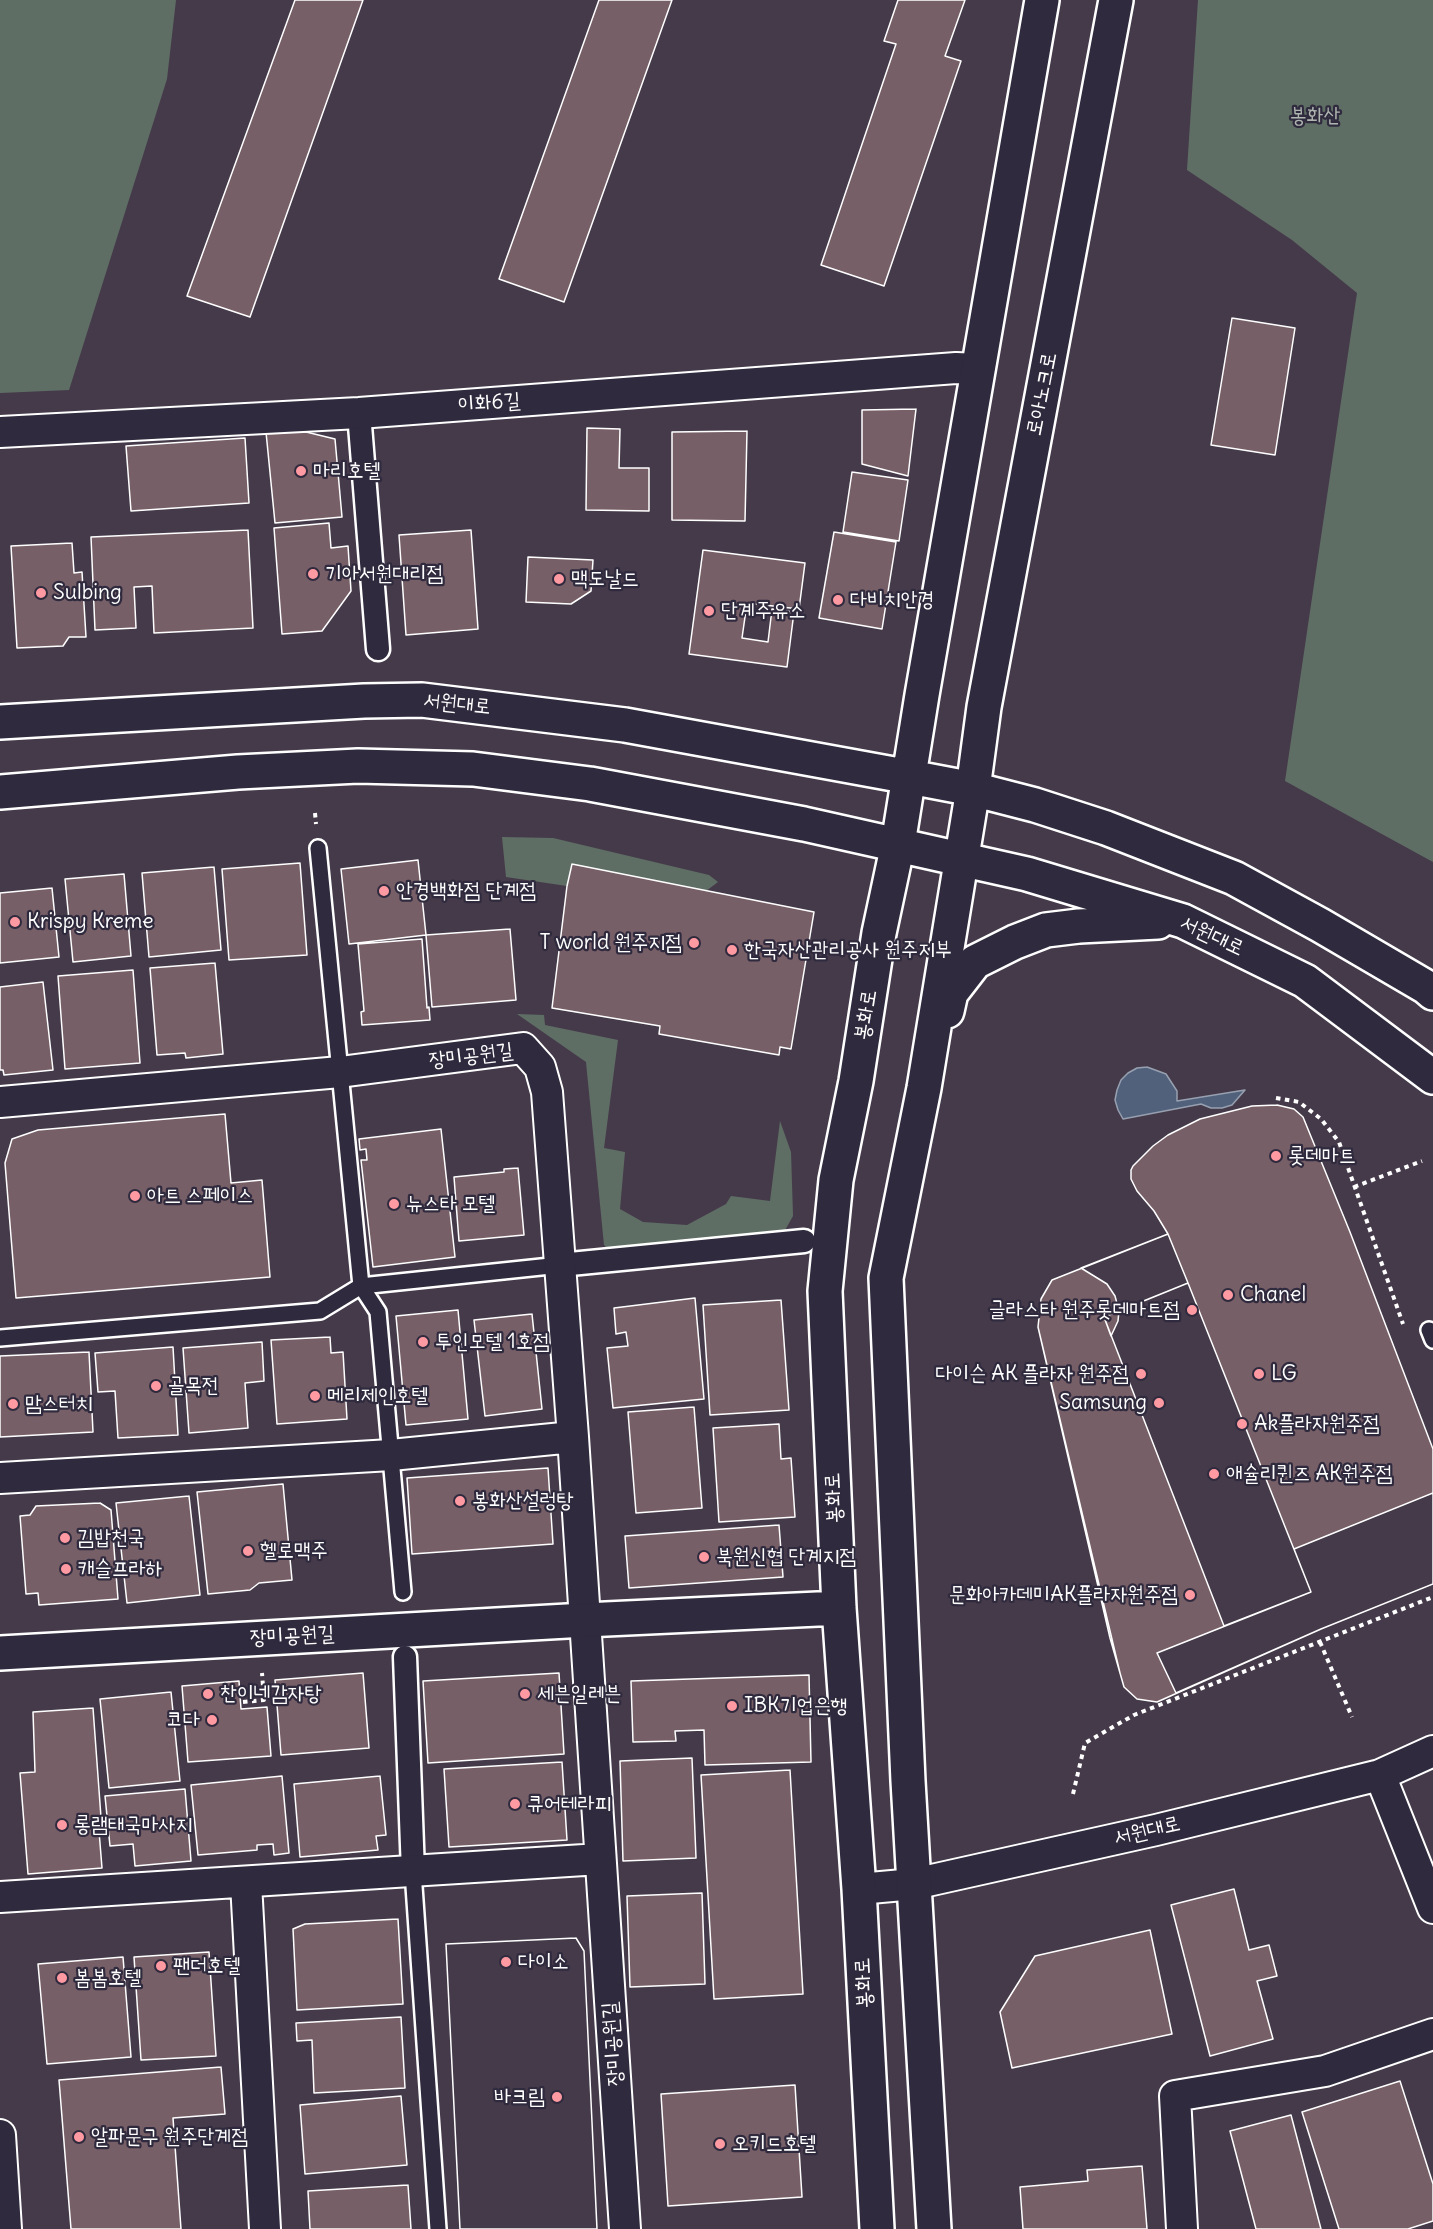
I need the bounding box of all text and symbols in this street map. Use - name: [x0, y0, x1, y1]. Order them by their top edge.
- park label: 봉화산: [1290, 103, 1340, 129]
- street label: 로아노크로: [1022, 350, 1062, 438]
- street label: 이화6길: [457, 388, 521, 418]
- place label: 마리호텔: [313, 458, 381, 484]
- marker: 마리호텔: [294, 464, 308, 478]
- place label: 기아서원대리점: [325, 561, 443, 587]
- place label: 맥도날드: [571, 566, 639, 592]
- marker: 기아서원대리점: [306, 567, 320, 581]
- marker: 맥도날드: [552, 572, 566, 586]
- place label: Sulbing: [53, 580, 122, 606]
- marker: Sulbing: [34, 586, 48, 600]
- place label: 다비치안경: [850, 587, 934, 613]
- marker: 다비치안경: [831, 593, 845, 607]
- place label: 단계주유소: [721, 598, 805, 624]
- marker: 단계주유소: [702, 604, 716, 618]
- street label: 서원대로: [422, 688, 492, 720]
- place label: 안경백화점 단계점: [396, 878, 536, 904]
- marker: 안경백화점 단계점: [377, 884, 391, 898]
- place label: Krispy Kreme: [27, 909, 154, 935]
- street label: 서원대로: [1176, 910, 1248, 962]
- marker: Krispy Kreme: [8, 915, 22, 929]
- place label: T world 원주지점: [539, 930, 682, 956]
- marker: T world 원주지점: [687, 936, 701, 950]
- place label: 한국자산관리공사 원주지부: [744, 937, 952, 963]
- marker: 한국자산관리공사 원주지부: [725, 943, 739, 957]
- street label: 봉화로: [850, 988, 882, 1042]
- street label: 장미공원길: [428, 1038, 514, 1074]
- place label: 롯데마트: [1288, 1143, 1356, 1169]
- marker: 롯데마트: [1269, 1149, 1283, 1163]
- place label: 아트 스페이스: [147, 1183, 253, 1209]
- marker: 아트 스페이스: [128, 1189, 142, 1203]
- place label: 뉴스타 모텔: [406, 1191, 495, 1217]
- marker: 뉴스타 모텔: [387, 1197, 401, 1211]
- place label: Chanel: [1240, 1282, 1306, 1308]
- marker: Chanel: [1221, 1288, 1235, 1302]
- place label: 글라스타 원주롯데마트점: [989, 1297, 1180, 1323]
- marker: 글라스타 원주롯데마트점: [1185, 1303, 1199, 1317]
- place label: 투인모텔 1호점: [435, 1329, 550, 1355]
- marker: 투인모텔 1호점: [416, 1335, 430, 1349]
- place label: 다이슨 AK 플라자 원주점: [935, 1361, 1129, 1387]
- place label: LG: [1271, 1361, 1297, 1387]
- marker: 다이슨 AK 플라자 원주점: [1134, 1367, 1148, 1381]
- marker: LG: [1252, 1367, 1266, 1381]
- place label: 골목전: [168, 1373, 219, 1399]
- marker: 골목전: [149, 1379, 163, 1393]
- place label: 메리제인호텔: [327, 1383, 428, 1409]
- marker: 메리제인호텔: [308, 1389, 322, 1403]
- place label: Samsung: [1059, 1390, 1147, 1416]
- place label: 맘스터치: [25, 1391, 93, 1417]
- marker: Samsung: [1152, 1396, 1166, 1410]
- marker: 맘스터치: [6, 1397, 20, 1411]
- place label: Ak플라자원주점: [1254, 1411, 1380, 1437]
- marker: Ak플라자원주점: [1235, 1417, 1249, 1431]
- place label: 애슐리퀸즈 AK원주점: [1226, 1461, 1393, 1487]
- marker: 애슐리퀸즈 AK원주점: [1207, 1467, 1221, 1481]
- street label: 봉화로: [820, 1472, 848, 1524]
- place label: 봉화산설렁탕: [472, 1488, 573, 1514]
- marker: 봉화산설렁탕: [453, 1494, 467, 1508]
- place label: 김밥천국: [77, 1525, 145, 1551]
- marker: 김밥천국: [58, 1531, 72, 1545]
- place label: 헬로맥주: [260, 1538, 328, 1564]
- marker: 헬로맥주: [241, 1544, 255, 1558]
- place label: 북원신협 단계지점: [716, 1544, 856, 1570]
- marker: 북원신협 단계지점: [697, 1550, 711, 1564]
- place label: 캐슬프라하: [78, 1556, 162, 1582]
- marker: 캐슬프라하: [59, 1562, 73, 1576]
- place label: 문화아카데미AK플라자원주점: [949, 1582, 1178, 1608]
- marker: 문화아카데미AK플라자원주점: [1183, 1588, 1197, 1602]
- street label: 장미공원길: [249, 1621, 335, 1651]
- place label: 찬이네감자탕: [220, 1681, 321, 1707]
- place label: 세븐일레븐: [537, 1681, 621, 1707]
- marker: 찬이네감자탕: [201, 1687, 215, 1701]
- marker: 세븐일레븐: [518, 1687, 532, 1701]
- place label: IBK기업은행: [744, 1693, 847, 1719]
- marker: IBK기업은행: [725, 1699, 739, 1713]
- place label: 코다: [166, 1707, 200, 1733]
- marker: 코다: [205, 1713, 219, 1727]
- place label: 큐어테라피: [527, 1791, 611, 1817]
- marker: 큐어테라피: [508, 1797, 522, 1811]
- street label: 서원대로: [1111, 1811, 1183, 1851]
- place label: 롱램태국마사지: [74, 1812, 192, 1838]
- marker: 롱램태국마사지: [55, 1818, 69, 1832]
- place label: 다이소: [518, 1949, 569, 1975]
- place label: 팬더호텔: [173, 1953, 241, 1979]
- marker: 다이소: [499, 1955, 513, 1969]
- street label: 봉화로: [850, 1957, 878, 2009]
- marker: 팬더호텔: [154, 1959, 168, 1973]
- place label: 봄봄호텔: [74, 1965, 142, 1991]
- marker: 봄봄호텔: [55, 1971, 69, 1985]
- street label: 장미공원길: [597, 2001, 629, 2087]
- place label: 바크림: [494, 2084, 545, 2110]
- marker: 바크림: [550, 2090, 564, 2104]
- place label: 알파문구 원주단계점: [91, 2124, 248, 2150]
- marker: 알파문구 원주단계점: [72, 2130, 86, 2144]
- place label: 오키드호텔: [732, 2131, 816, 2157]
- marker: 오키드호텔: [713, 2137, 727, 2151]

